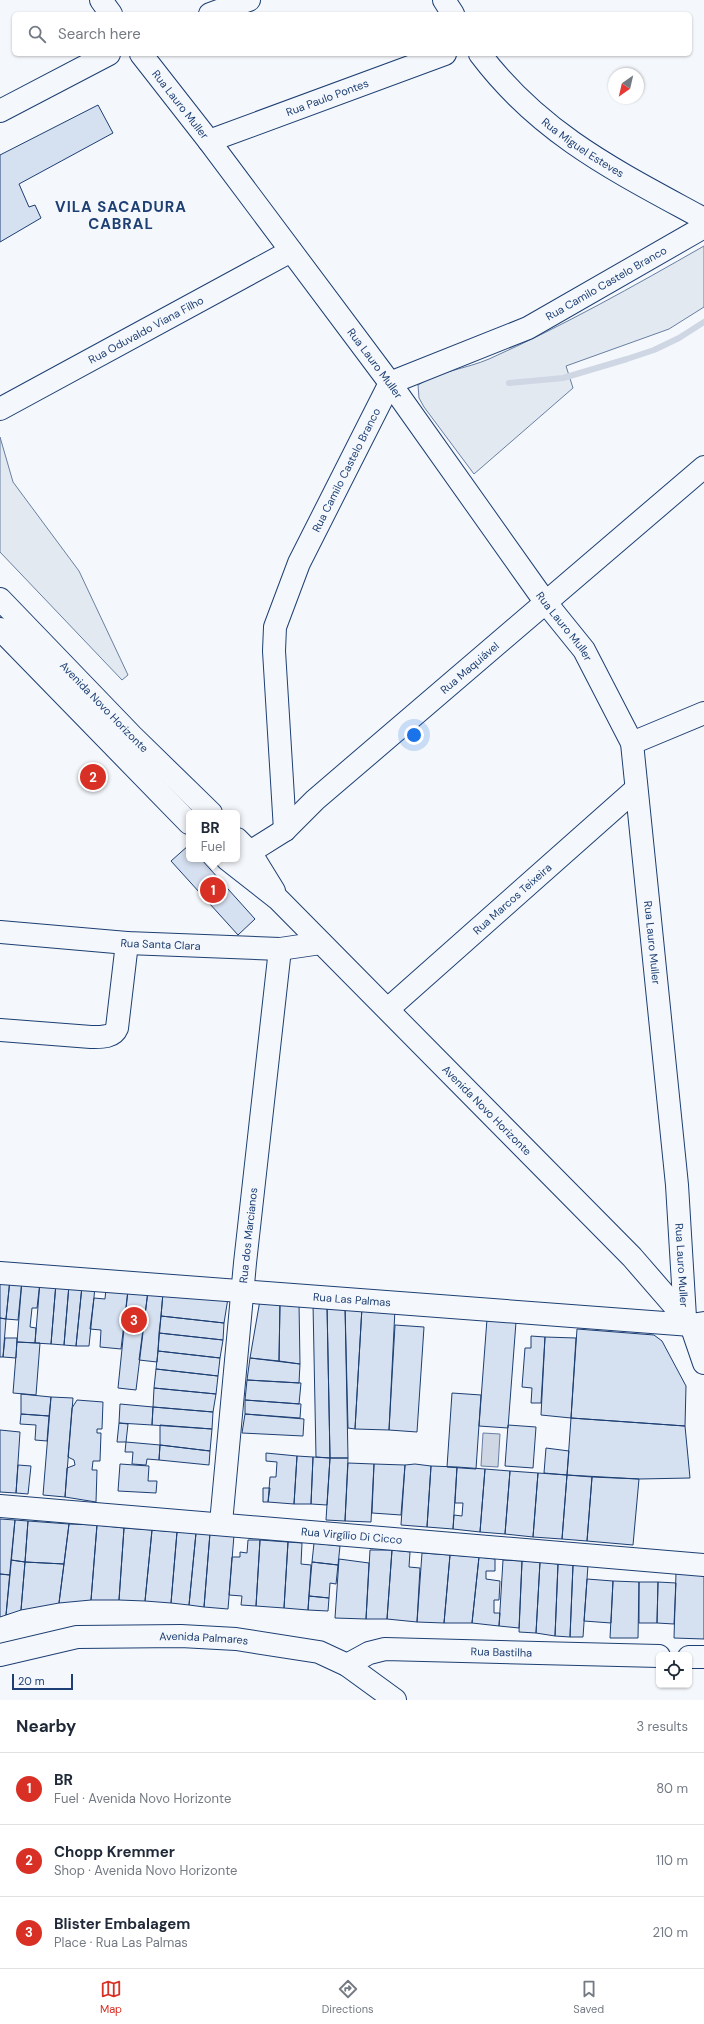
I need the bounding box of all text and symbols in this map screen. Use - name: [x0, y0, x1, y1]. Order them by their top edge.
- search box: [12, 12, 692, 56]
- icon: search: [26, 23, 48, 45]
- text: Search here: [58, 24, 141, 44]
- street label: Rua Lauro Muller: [149, 67, 212, 142]
- north arrow: [608, 68, 644, 104]
- street label: Rua Paulo Pontes: [284, 76, 370, 119]
- street label: Rua Miguel Esteves: [539, 115, 627, 180]
- district label: VILA SACADURA CABRAL: [55, 197, 187, 234]
- street label: Rua Camilo Castelo Branco: [543, 243, 669, 323]
- street label: Rua Oduvaldo Viana Filho: [86, 293, 206, 367]
- street label: Rua Lauro Muller: [344, 325, 406, 401]
- street label: Rua Camilo Castelo Branco: [309, 405, 383, 534]
- street label: Rua Lauro Muller: [533, 589, 595, 663]
- street label: Rua Maquiável: [437, 639, 502, 697]
- street label: Avenida Novo Horizonte: [57, 658, 151, 755]
- your location: [404, 725, 424, 745]
- pin: 2: [80, 762, 106, 792]
- popup: [186, 810, 240, 862]
- text: BR: [201, 818, 220, 838]
- text: Fuel: [201, 838, 225, 855]
- street label: Rua Marcos Teixeira: [470, 860, 554, 937]
- pin: 1: [200, 875, 226, 905]
- street label: Rua Lauro Muller: [641, 900, 664, 985]
- street label: Rua Santa Clara: [120, 935, 201, 953]
- street label: Avenida Novo Horizonte: [439, 1062, 535, 1158]
- street label: Rua dos Marcianos: [236, 1187, 260, 1284]
- street label: Rua Lauro Muller: [672, 1223, 691, 1308]
- street label: Rua Las Palmas: [313, 1290, 391, 1309]
- pin: 3: [121, 1305, 147, 1335]
- street label: Rua Virgílio Di Cicco: [301, 1524, 403, 1547]
- street label: Avenida Palmares: [159, 1629, 249, 1648]
- street label: Rua Bastilha: [471, 1644, 532, 1660]
- map controls: [656, 1652, 692, 1688]
- button: locate: [656, 1652, 692, 1688]
- scale bar: [12, 1672, 73, 1691]
- text: 20 m: [18, 1674, 44, 1688]
- text: Nearby: [16, 1715, 76, 1737]
- text: 3 results: [636, 1718, 688, 1735]
- text: BR: [54, 1770, 73, 1790]
- text: 1: [27, 1780, 31, 1797]
- text: 80 m: [656, 1780, 688, 1797]
- text: Fuel · Avenida Novo Horizonte: [54, 1790, 231, 1807]
- text: Chopp Kremmer: [54, 1842, 175, 1862]
- text: 2: [25, 1852, 33, 1869]
- text: 110 m: [656, 1852, 688, 1869]
- text: Shop · Avenida Novo Horizonte: [54, 1862, 237, 1879]
- text: Blister Embalagem: [54, 1914, 191, 1934]
- text: 3: [25, 1924, 33, 1941]
- text: 210 m: [653, 1924, 688, 1941]
- text: Place · Rua Las Palmas: [54, 1934, 188, 1951]
- tab: Map: [100, 1978, 122, 2016]
- tab: Directions: [322, 1978, 374, 2016]
- tab: Saved: [573, 1978, 604, 2016]

